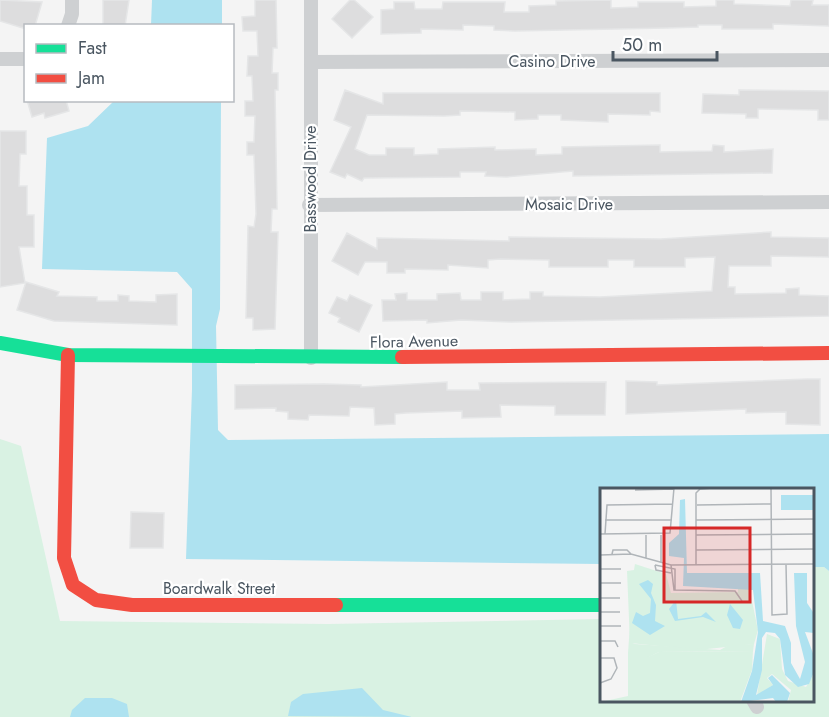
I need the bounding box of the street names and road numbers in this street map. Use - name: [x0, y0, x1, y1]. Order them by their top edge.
- street label: Casino Drive: [509, 50, 595, 73]
- street label: Basswood Drive: [299, 125, 322, 233]
- street label: Mosaic Drive: [525, 193, 613, 216]
- street label: Flora Avenue: [370, 329, 458, 354]
- street label: Boardwalk Street: [163, 577, 275, 600]

